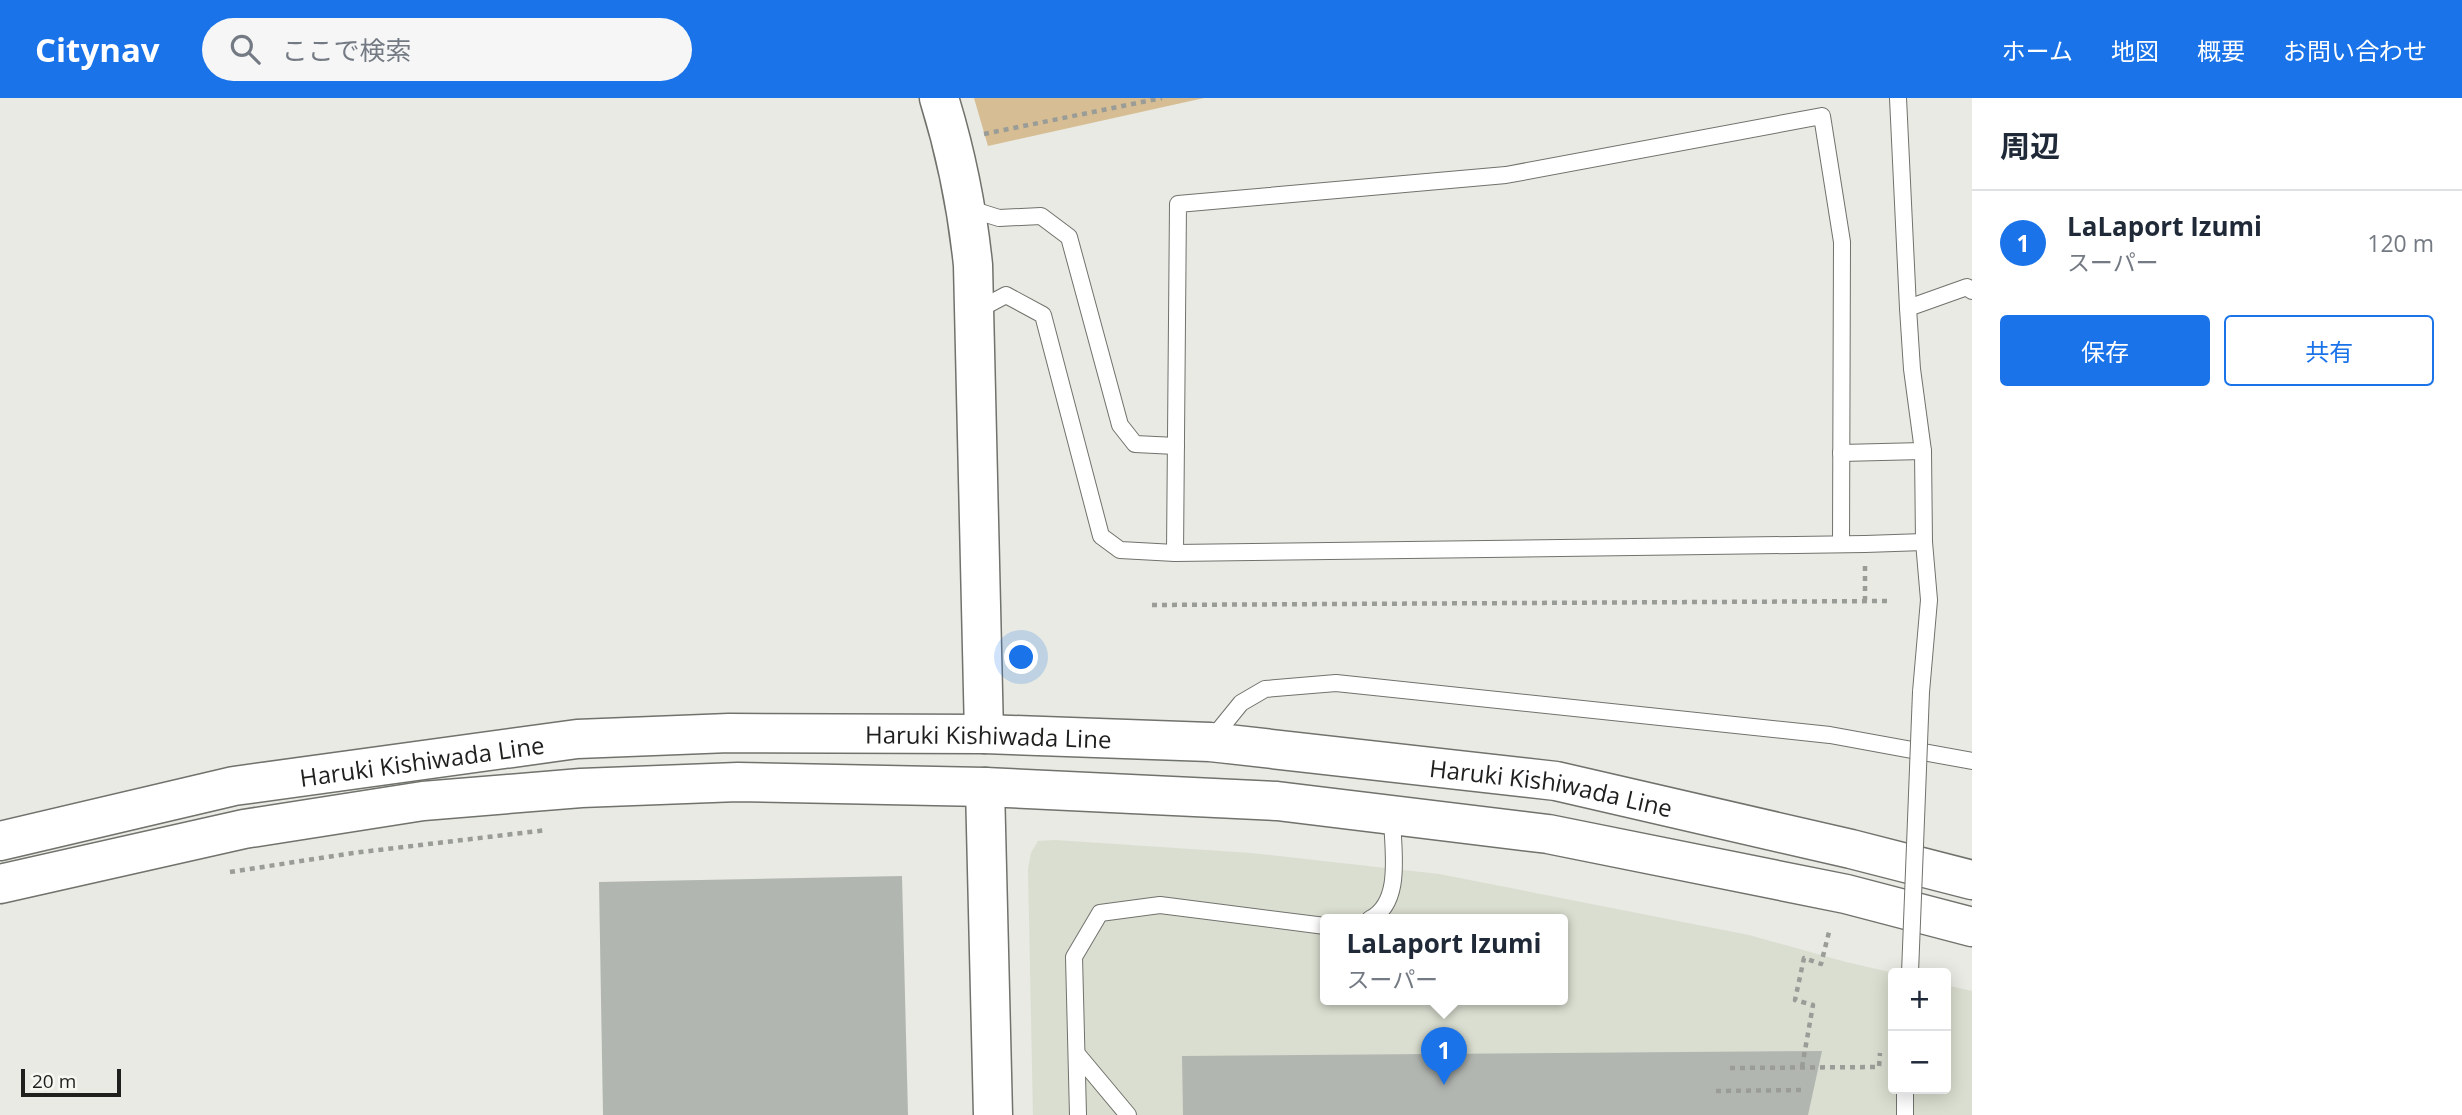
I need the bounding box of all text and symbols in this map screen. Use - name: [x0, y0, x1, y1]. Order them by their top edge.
- search box: [202, 18, 692, 81]
- text: Citynav: [35, 27, 160, 72]
- icon: search: [226, 30, 264, 68]
- text: ここで検索: [282, 32, 412, 68]
- text: ホーム: [2002, 34, 2073, 67]
- text: 地図: [2111, 34, 2159, 67]
- text: 概要: [2197, 34, 2245, 67]
- text: お問い合わせ: [2283, 34, 2427, 67]
- text: 周辺: [2000, 125, 2060, 166]
- text: LaLaport Izumi: [2067, 208, 2262, 244]
- text: 1: [2016, 227, 2030, 259]
- text: 120 m: [2367, 227, 2434, 259]
- text: スーパー: [2067, 246, 2159, 278]
- button: 保存: [2000, 315, 2210, 386]
- button: 共有: [2224, 315, 2434, 386]
- your location: [1004, 640, 1038, 674]
- street label: Haruki Kishiwada Line: [865, 717, 1112, 755]
- street label: Haruki Kishiwada Line: [298, 727, 546, 793]
- street label: Haruki Kishiwada Line: [1428, 750, 1676, 824]
- popup: [1320, 914, 1568, 1005]
- text: LaLaport Izumi: [1346, 925, 1542, 961]
- text: スーパー: [1346, 963, 1438, 995]
- map controls: [1888, 968, 1951, 1094]
- button: +: [1888, 968, 1951, 1031]
- pin: 1: [1421, 1027, 1467, 1085]
- button: −: [1888, 1031, 1951, 1094]
- scale bar: [21, 1066, 121, 1098]
- text: 20 m: [32, 1068, 76, 1094]

